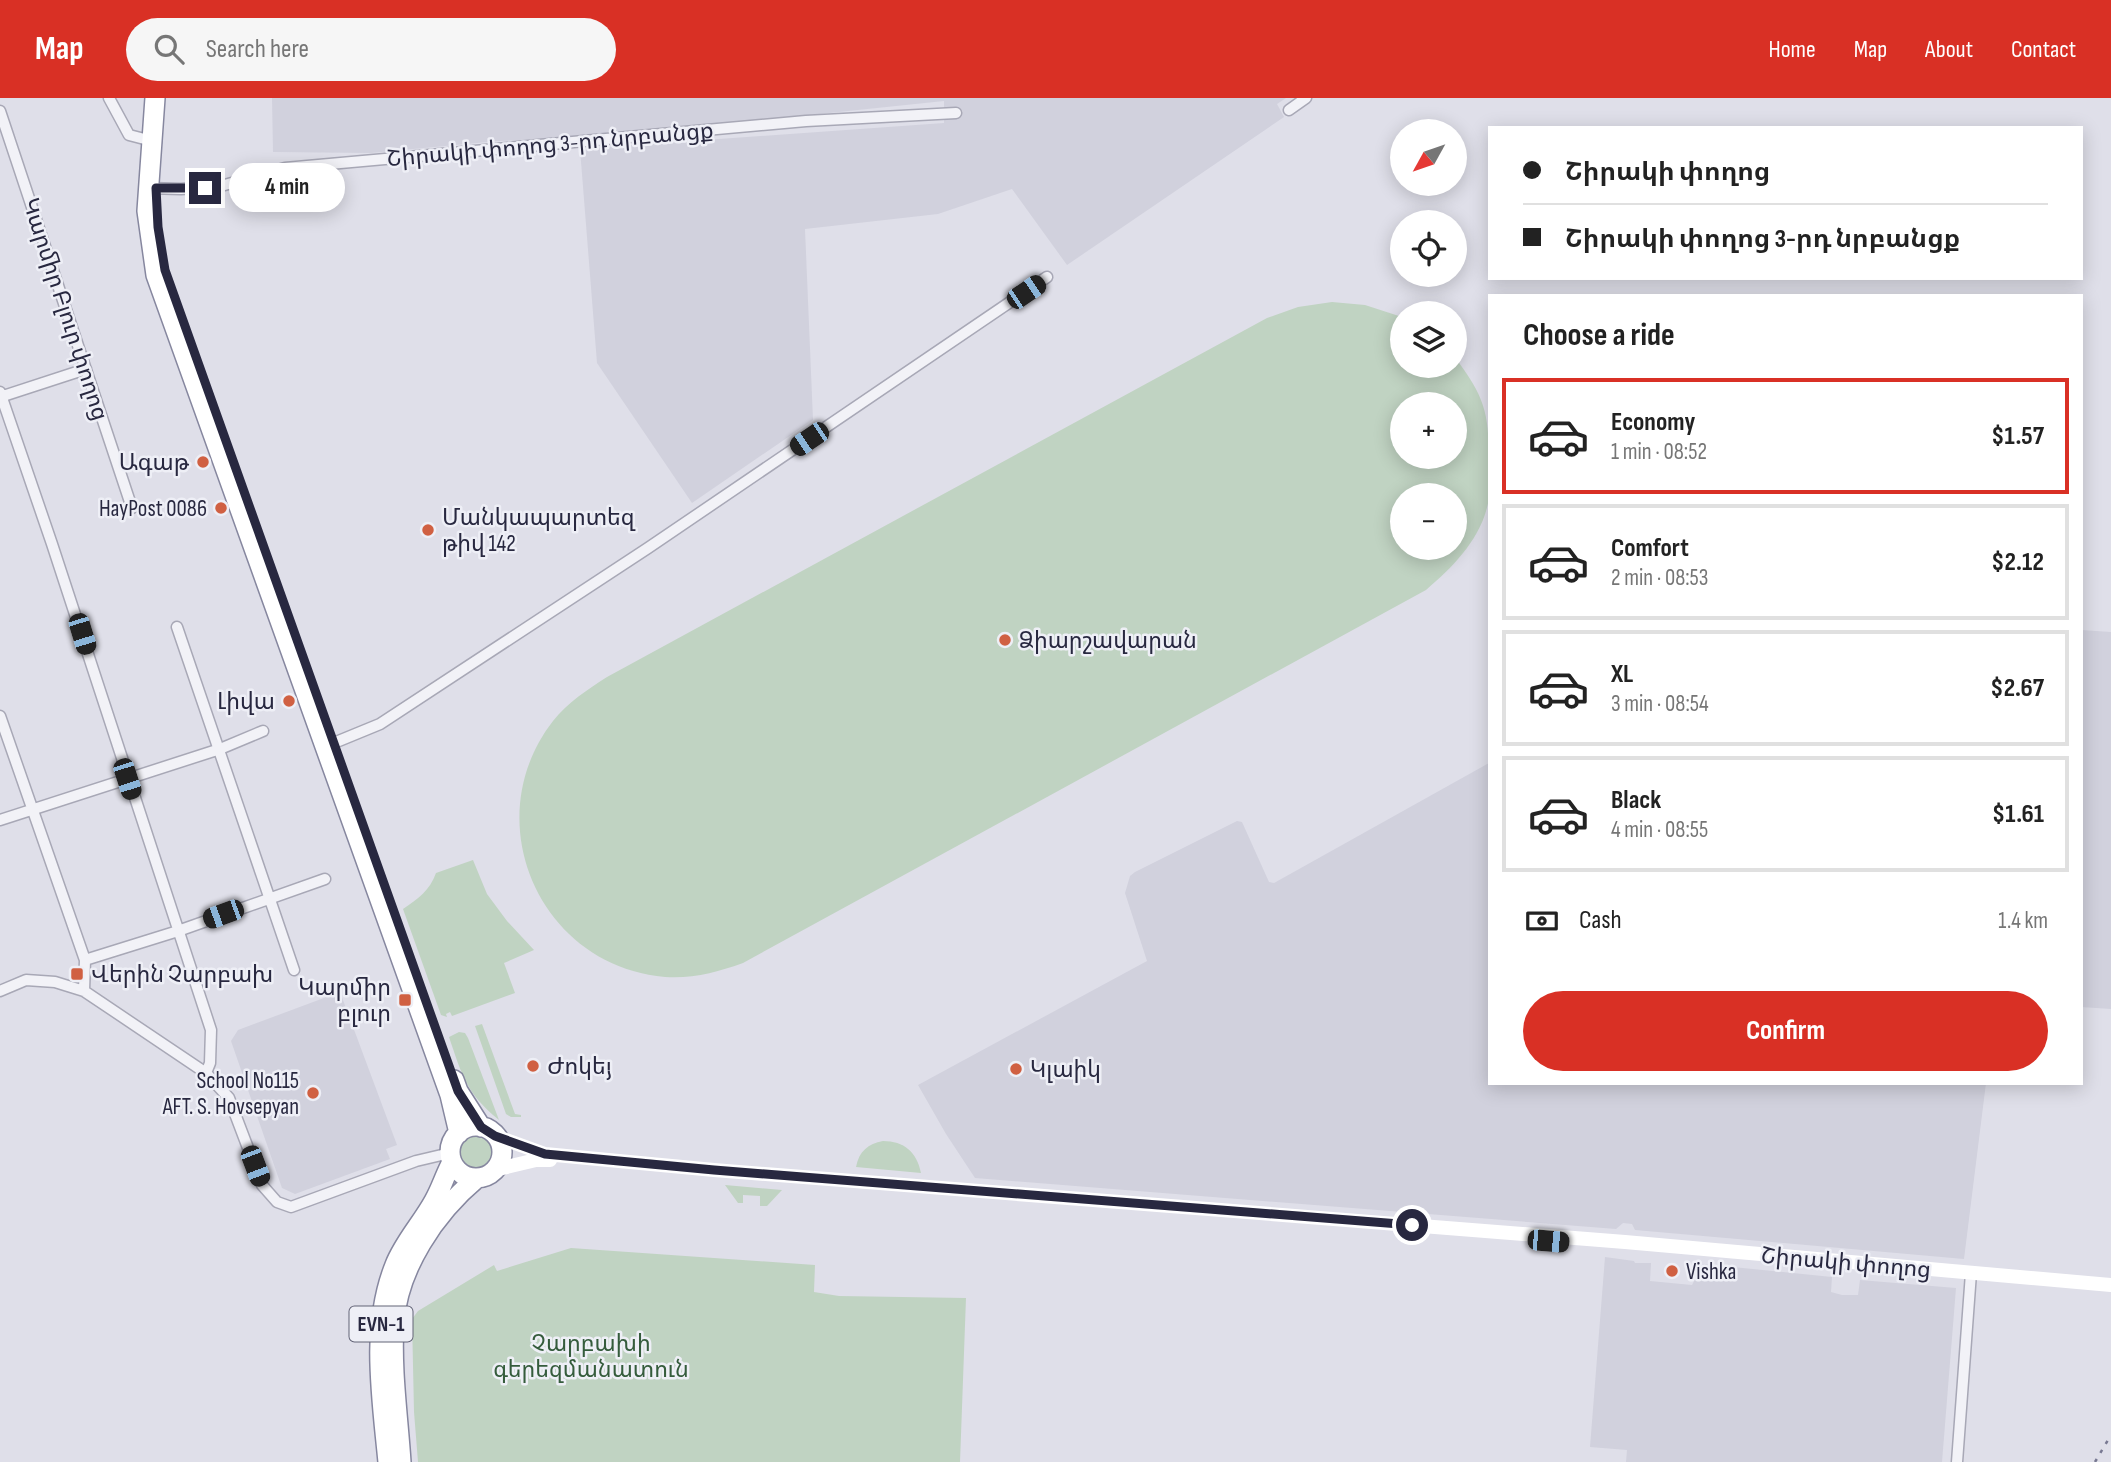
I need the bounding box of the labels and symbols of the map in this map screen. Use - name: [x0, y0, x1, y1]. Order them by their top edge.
- street label: Շիրակի փողոց 3-րդ նրբանցք: [385, 117, 715, 173]
- north arrow: [1390, 119, 1466, 196]
- callout: 4 min: [230, 164, 345, 212]
- route end: [189, 172, 221, 204]
- street label: Կարմիր Բլուր փողոց: [16, 195, 114, 424]
- car: [1003, 272, 1050, 312]
- car: [786, 419, 833, 459]
- place label: Ագաթ: [119, 449, 190, 477]
- marker: Ագաթ: [195, 454, 211, 470]
- place label: HayPost 0086: [99, 495, 207, 523]
- marker: HayPost 0086: [213, 500, 229, 516]
- place label: Մանկապարտեզ թիվ 142: [442, 504, 636, 558]
- marker: Մանկապարտեզ թիվ 142: [420, 522, 436, 538]
- car: [66, 611, 99, 657]
- place label: Ձիարշավարան: [1019, 627, 1197, 655]
- marker: Ձիարշավարան: [997, 632, 1013, 648]
- place label: Լիվա: [217, 688, 275, 716]
- marker: Լիվա: [281, 693, 297, 709]
- car: [111, 756, 144, 802]
- car: [200, 897, 247, 931]
- place label: Վերին Չարբախ: [91, 961, 273, 989]
- marker: Վերին Չարբախ: [69, 966, 85, 982]
- place label: Կարմիր բլուր: [298, 974, 391, 1028]
- marker: Կարմիր բլուր: [397, 992, 413, 1008]
- place label: Ժոկեյ: [547, 1053, 612, 1081]
- place label: Կլաիկ: [1030, 1056, 1101, 1084]
- marker: Ժոկեյ: [525, 1058, 541, 1074]
- marker: Կլաիկ: [1008, 1061, 1024, 1077]
- place label: School No115 AFT. S. Hovsepyan: [162, 1067, 299, 1121]
- marker: School No115 AFT. S. Hovsepyan: [305, 1085, 321, 1101]
- car: [238, 1143, 273, 1189]
- route start: [1396, 1209, 1428, 1241]
- car: [1527, 1229, 1570, 1253]
- street label: Շիրակի փողոց: [1760, 1242, 1932, 1284]
- place label: Vishka: [1686, 1258, 1736, 1286]
- marker: Vishka: [1664, 1263, 1680, 1279]
- road number: EVN-1: [350, 1306, 412, 1342]
- park label: Չարբախի գերեզմանատուն: [493, 1330, 689, 1384]

